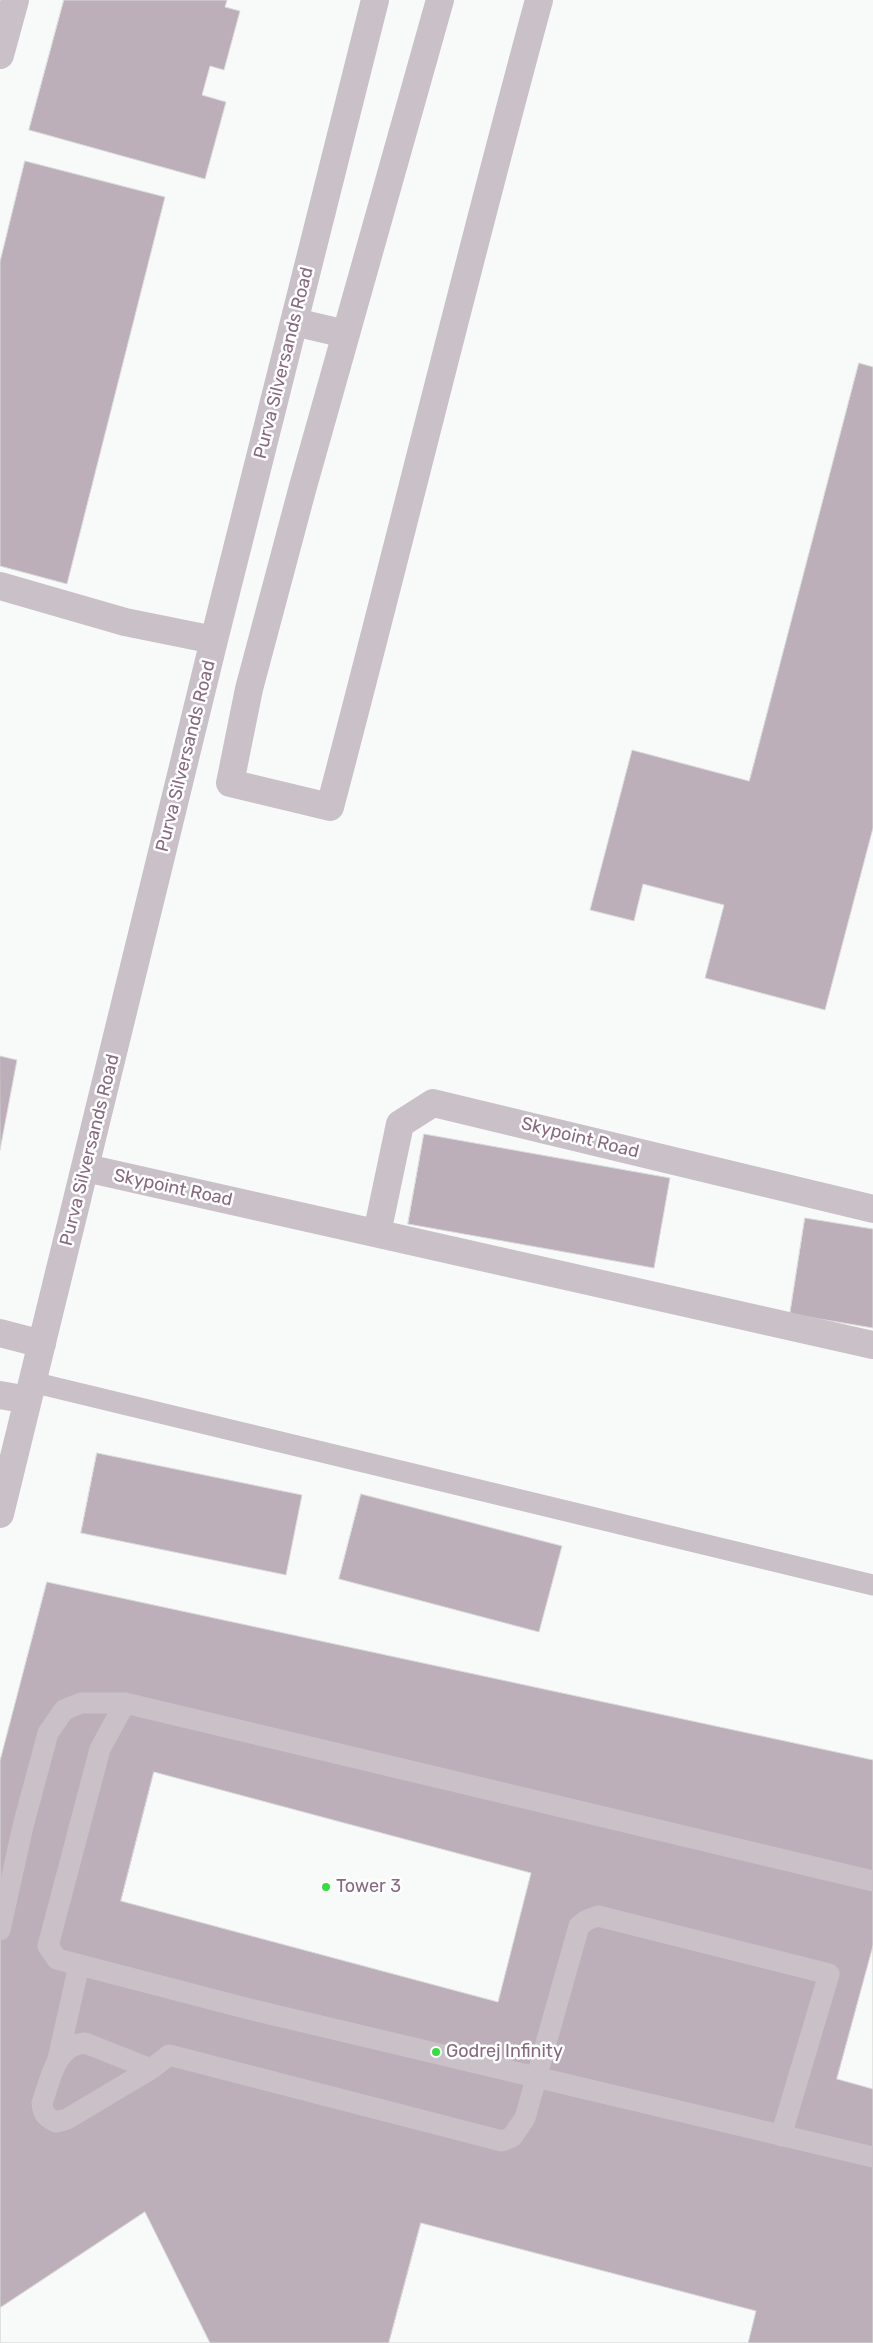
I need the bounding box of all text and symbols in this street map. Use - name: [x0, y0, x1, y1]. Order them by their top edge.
- street label: Purva Silversands Road: [250, 265, 318, 461]
- street label: Purva Silversands Road: [152, 658, 220, 854]
- street label: Purva Silversands Road: [56, 1052, 124, 1248]
- street label: Skypoint Road: [519, 1113, 641, 1163]
- street label: Skypoint Road: [112, 1165, 234, 1211]
- place label: Tower 3: [336, 1876, 401, 1898]
- marker: Tower 3: [320, 1881, 332, 1893]
- place label: Godrej Infinity: [446, 2041, 563, 2063]
- marker: Godrej Infinity: [430, 2046, 442, 2058]

